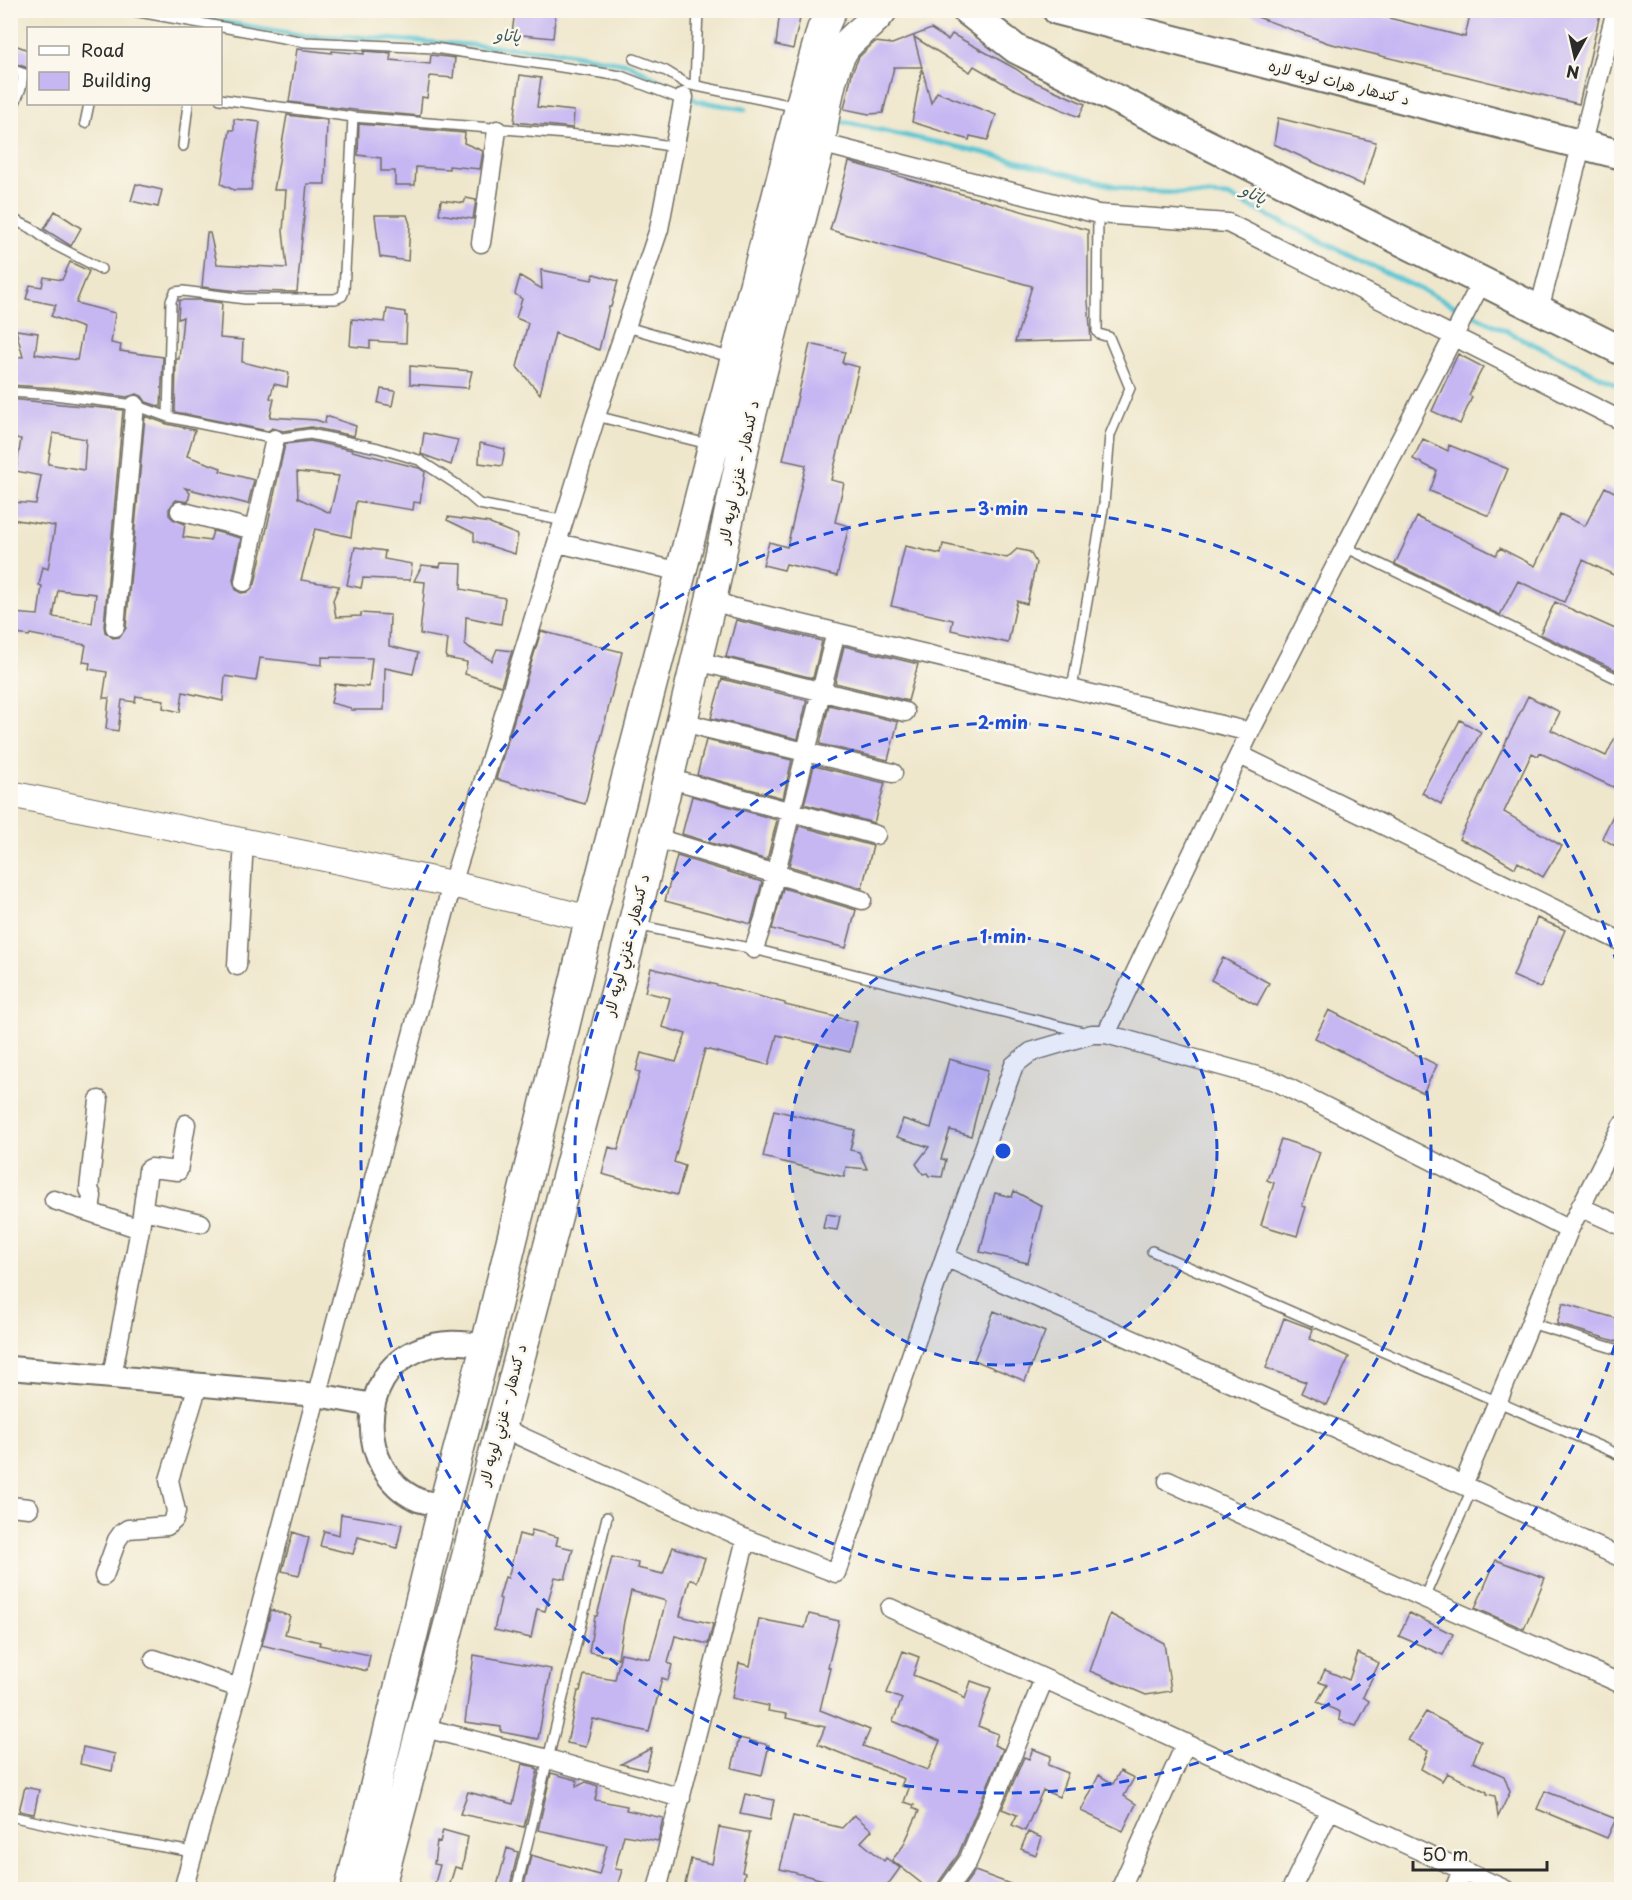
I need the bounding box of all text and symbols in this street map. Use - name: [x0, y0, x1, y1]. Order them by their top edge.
- water label: پاتاو: [493, 21, 522, 47]
- legend: [27, 27, 222, 105]
- north arrow: [1545, 27, 1605, 87]
- text: Road: [81, 36, 125, 63]
- street label: د کندهار هرات لویه لاره: [1266, 53, 1412, 110]
- text: N: [1565, 60, 1581, 86]
- text: Building: [81, 66, 151, 93]
- water label: پاتاو: [1236, 176, 1271, 210]
- street label: د کندهار - غزني لويه لار: [711, 398, 767, 547]
- text: 3 min: [978, 494, 1028, 521]
- text: 2 min: [978, 708, 1028, 735]
- street label: د کندهار - غزني لويه لار: [597, 871, 657, 1020]
- text: 1 min: [980, 922, 1026, 949]
- centre of rings: [993, 1141, 1013, 1161]
- street label: د کندهار - غزني لويه لار: [471, 1341, 534, 1490]
- scale bar: [1413, 1834, 1546, 1872]
- text: 50 m: [1422, 1840, 1469, 1867]

